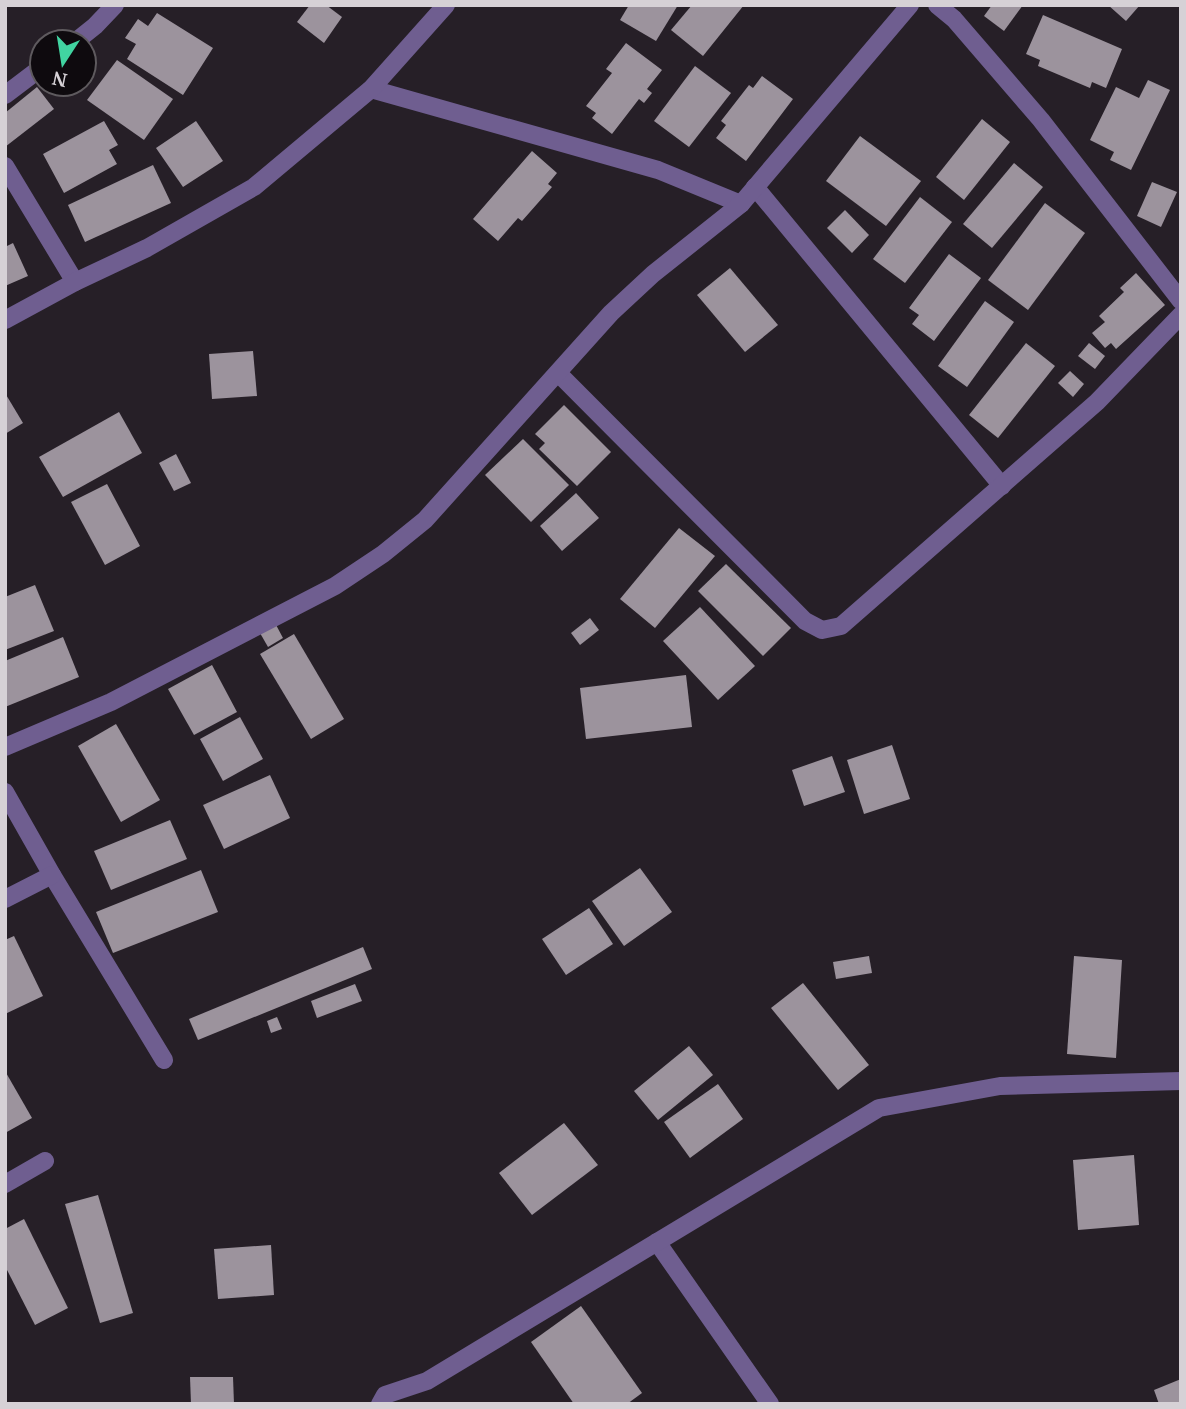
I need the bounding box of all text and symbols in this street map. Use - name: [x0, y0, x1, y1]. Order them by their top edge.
- north arrow: [28, 28, 98, 98]
- text: N: [49, 66, 69, 94]

